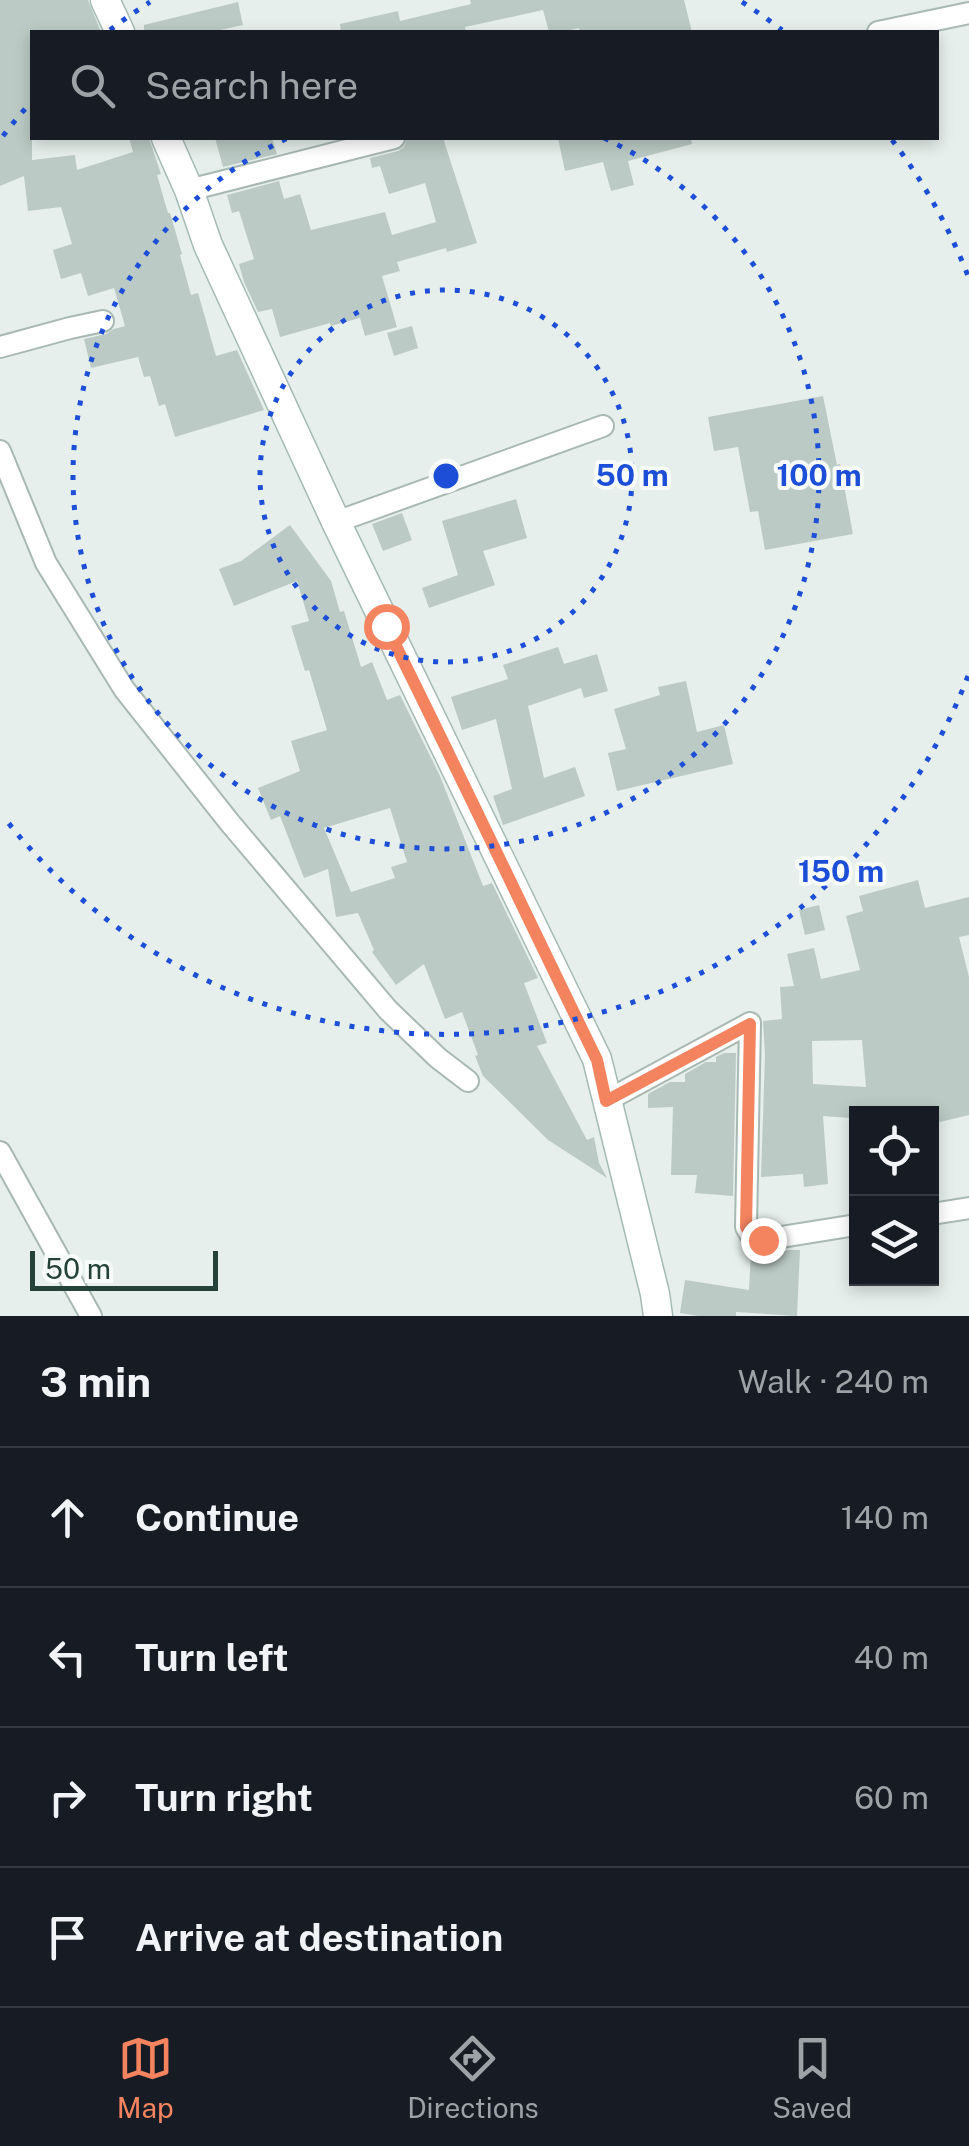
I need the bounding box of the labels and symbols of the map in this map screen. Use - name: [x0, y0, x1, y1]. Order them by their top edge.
- text: 50 m: [595, 457, 669, 493]
- text: 100 m: [776, 457, 862, 493]
- centre of rings: [428, 458, 464, 494]
- route start: [364, 604, 410, 650]
- text: 150 m: [798, 853, 884, 889]
- route end: [741, 1218, 787, 1264]
- scale bar: [30, 1246, 218, 1290]

